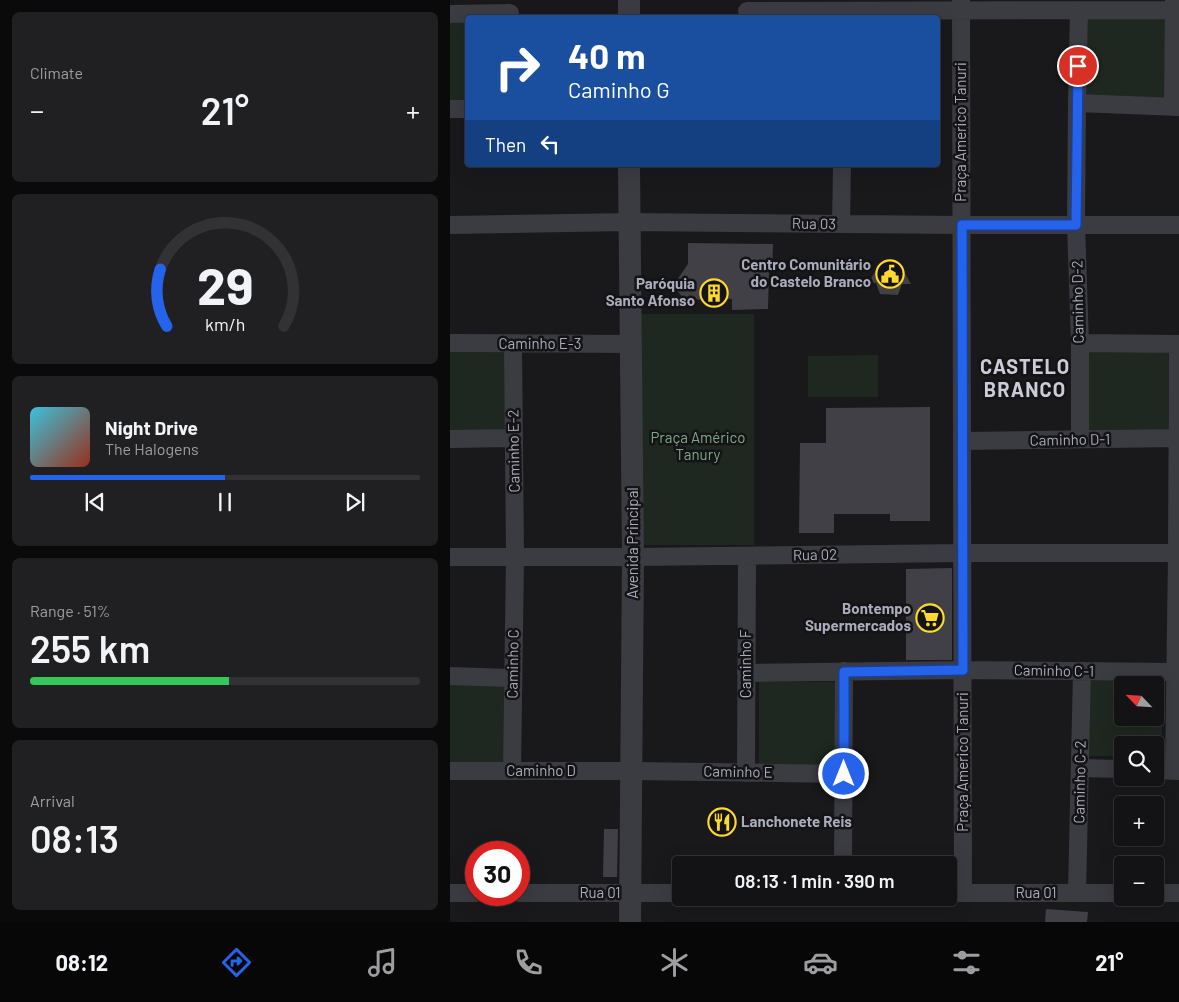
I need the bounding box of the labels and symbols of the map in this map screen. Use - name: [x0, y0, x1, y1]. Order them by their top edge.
- pin: [1057, 45, 1099, 87]
- street label: Praça Americo Tanuri: [951, 62, 969, 202]
- street label: Rua 03: [792, 214, 836, 232]
- place label: Centro Comunitário do Castelo Branco: [741, 255, 871, 290]
- public building icon: Centro Comunitário do Castelo Branco: [875, 259, 905, 289]
- street label: Caminho D-2: [1067, 260, 1087, 344]
- place label: Paróquia Santo Afonso: [606, 274, 695, 309]
- building icon: Paróquia Santo Afonso: [699, 278, 729, 308]
- street label: Caminho E-3: [499, 334, 581, 352]
- district label: CASTELO BRANCO: [980, 354, 1070, 401]
- street label: Caminho E-2: [503, 409, 523, 493]
- park label: Praça Américo Tanury: [650, 428, 746, 463]
- street label: Caminho D-1: [1030, 429, 1110, 449]
- street label: Avenida Principal: [623, 487, 641, 599]
- street label: Rua 02: [793, 545, 837, 563]
- place label: Bontempo Supermercados: [805, 599, 911, 634]
- supermarket icon: Bontempo Supermercados: [915, 603, 945, 633]
- street label: Caminho C: [502, 629, 522, 699]
- street label: Caminho F: [736, 629, 754, 698]
- street label: Caminho C-1: [1014, 660, 1094, 680]
- north arrow: [1114, 676, 1164, 726]
- street label: Praça Americo Tanuri: [953, 692, 971, 832]
- street label: Caminho C-2: [1069, 740, 1089, 824]
- position arrow: [817, 747, 869, 799]
- street label: Caminho D: [506, 761, 576, 779]
- street label: Caminho E: [703, 761, 773, 781]
- restaurant icon: Lanchonete Reis: [707, 807, 737, 837]
- place label: Lanchonete Reis: [741, 812, 852, 830]
- speed limit sign: 30: [465, 841, 530, 906]
- street label: Rua 01: [579, 883, 621, 901]
- street label: Rua 01: [1015, 883, 1057, 901]

